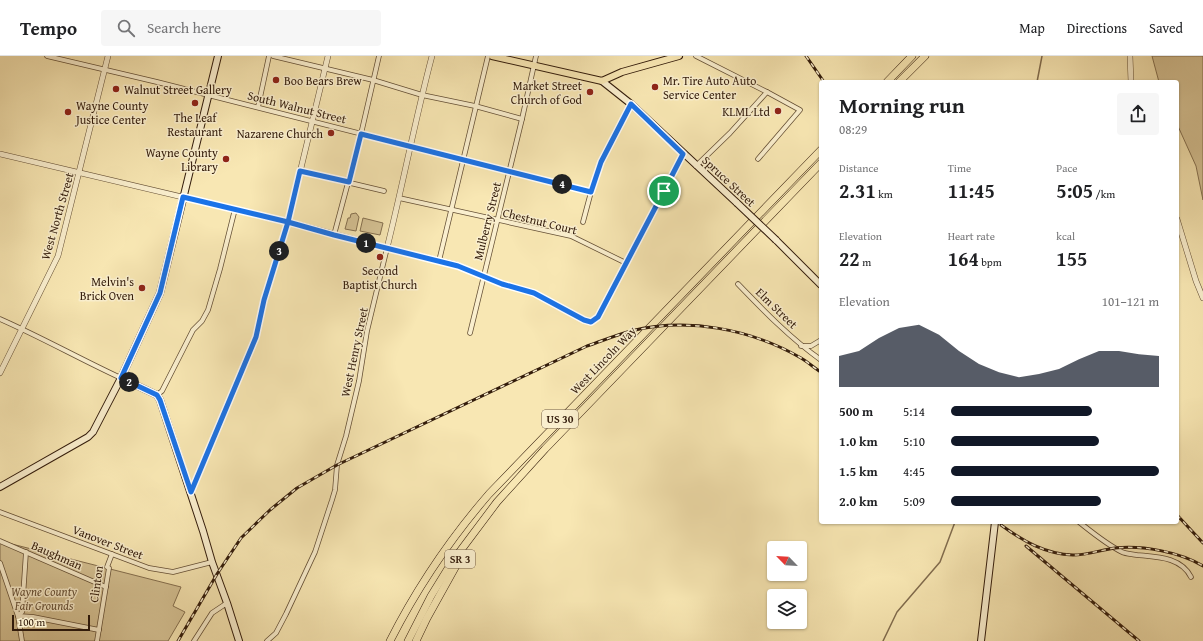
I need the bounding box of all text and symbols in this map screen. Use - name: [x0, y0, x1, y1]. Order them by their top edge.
- search box: [101, 10, 381, 46]
- text: Tempo: [20, 14, 77, 42]
- icon: search: [115, 17, 137, 39]
- text: Search here: [147, 17, 221, 38]
- text: Map: [1019, 18, 1045, 38]
- text: Directions: [1067, 18, 1127, 38]
- text: Saved: [1149, 18, 1183, 38]
- place label: Boo Bears Brew: [284, 72, 362, 89]
- place label: Mr. Tire Auto Auto Service Center: [663, 72, 757, 103]
- marker: Boo Bears Brew: [271, 75, 281, 85]
- place label: Market Street Church of God: [511, 77, 583, 108]
- place label: Walnut Street Gallery: [124, 81, 232, 98]
- marker: Mr. Tire Auto Auto Service Center: [650, 82, 660, 92]
- marker: Walnut Street Gallery: [111, 84, 121, 94]
- street label: South Walnut Street: [246, 86, 349, 128]
- marker: Market Street Church of God: [585, 87, 595, 97]
- text: Morning run: [839, 89, 965, 121]
- button: share: [1117, 93, 1159, 135]
- place label: Wayne County Justice Center: [74, 97, 149, 128]
- marker: The Leaf Restaurant: [190, 98, 200, 108]
- place label: KLML Ltd: [722, 103, 771, 120]
- marker: KLML Ltd: [773, 106, 783, 116]
- marker: Wayne County Justice Center: [63, 107, 73, 117]
- place label: The Leaf Restaurant: [167, 109, 223, 140]
- text: 08:29: [839, 120, 867, 139]
- place label: Nazarene Church: [237, 125, 323, 142]
- marker: Nazarene Church: [326, 128, 336, 138]
- place label: Wayne County Library: [146, 144, 218, 175]
- street label: Spruce Street: [698, 152, 760, 211]
- marker: Wayne County Library: [221, 154, 231, 164]
- text: Distance: [839, 160, 878, 176]
- text: Time: [948, 160, 971, 176]
- text: Pace: [1056, 160, 1077, 176]
- street label: West North Street: [36, 170, 78, 262]
- pin: 4: [552, 174, 572, 194]
- pin: [647, 174, 681, 208]
- text: 4: [559, 176, 565, 192]
- text: 2.31: [839, 176, 876, 205]
- text: 11:45: [948, 176, 995, 205]
- text: 5:05: [1056, 176, 1093, 205]
- street label: Mulberry Street: [469, 179, 505, 262]
- icon: arrive: [653, 180, 675, 202]
- text: km: [876, 186, 893, 202]
- text: /km: [1093, 186, 1115, 202]
- street label: Chestnut Court: [501, 204, 580, 239]
- text: Elevation: [839, 228, 882, 244]
- text: Heart rate: [948, 228, 995, 244]
- text: kcal: [1056, 228, 1075, 244]
- pin: 1: [356, 233, 376, 253]
- text: 1: [363, 235, 369, 251]
- pin: 3: [269, 241, 289, 261]
- text: 3: [276, 243, 282, 259]
- text: 22: [839, 244, 860, 273]
- text: 164: [948, 244, 979, 273]
- text: 155: [1056, 244, 1087, 273]
- marker: Second Baptist Church: [375, 252, 385, 262]
- text: m: [860, 254, 871, 270]
- text: bpm: [979, 254, 1002, 270]
- place label: Second Baptist Church: [343, 262, 418, 293]
- place label: Melvin's Brick Oven: [80, 273, 134, 304]
- marker: Melvin's Brick Oven: [137, 283, 147, 293]
- street label: Elm Street: [752, 284, 802, 333]
- text: Elevation: [839, 292, 890, 311]
- text: 101–121 m: [1102, 292, 1159, 311]
- street label: West Henry Street: [336, 305, 372, 398]
- street label: West Lincoln Way: [566, 322, 640, 398]
- pin: 2: [119, 372, 139, 392]
- text: 2: [126, 374, 132, 390]
- text: 500 m: [839, 402, 873, 421]
- text: 5:14: [903, 402, 925, 421]
- road number: US 30: [542, 410, 578, 428]
- text: 1.0 km: [839, 432, 878, 451]
- text: 5:10: [903, 432, 925, 451]
- text: 1.5 km: [839, 462, 878, 481]
- text: 4:45: [903, 462, 925, 481]
- text: 2.0 km: [839, 492, 878, 511]
- text: 5:09: [903, 492, 925, 511]
- street label: Vanover Street: [70, 521, 147, 564]
- street label: Baughman: [29, 536, 85, 574]
- north arrow: [767, 541, 807, 581]
- map controls: [767, 541, 807, 629]
- road number: SR 3: [445, 550, 475, 568]
- street label: Clinton: [85, 564, 107, 604]
- park label: Wayne County Fair Grounds: [11, 583, 77, 614]
- button: layers: [767, 589, 807, 629]
- scale bar: [12, 613, 90, 632]
- text: 100 m: [18, 614, 45, 630]

